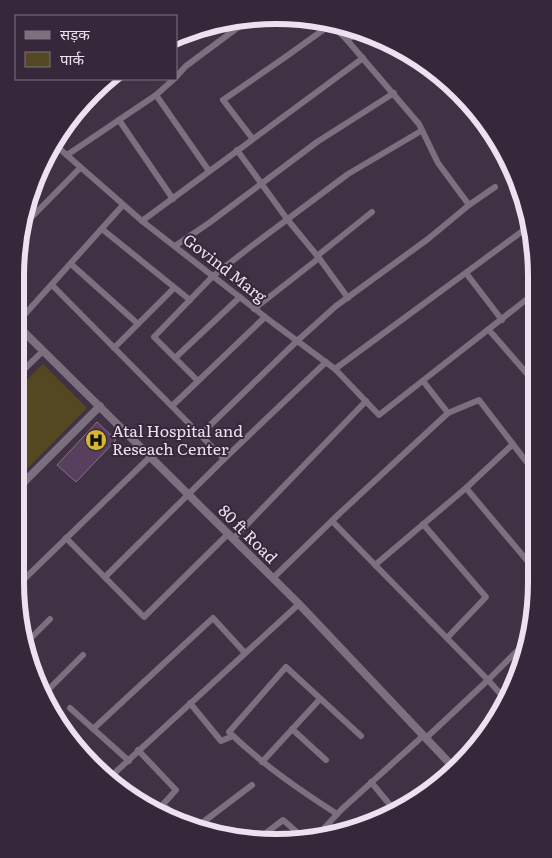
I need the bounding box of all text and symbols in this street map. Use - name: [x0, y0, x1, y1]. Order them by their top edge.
- legend: [15, 15, 178, 80]
- text: सड़क: [60, 22, 90, 45]
- text: पार्क: [60, 47, 84, 70]
- street label: Govind Marg: [179, 227, 273, 308]
- place label: Atal Hospital and Reseach Center: [112, 418, 243, 460]
- hospital icon: Atal Hospital and Reseach Center: [84, 428, 108, 452]
- street label: 80 ft Road: [214, 498, 284, 568]

